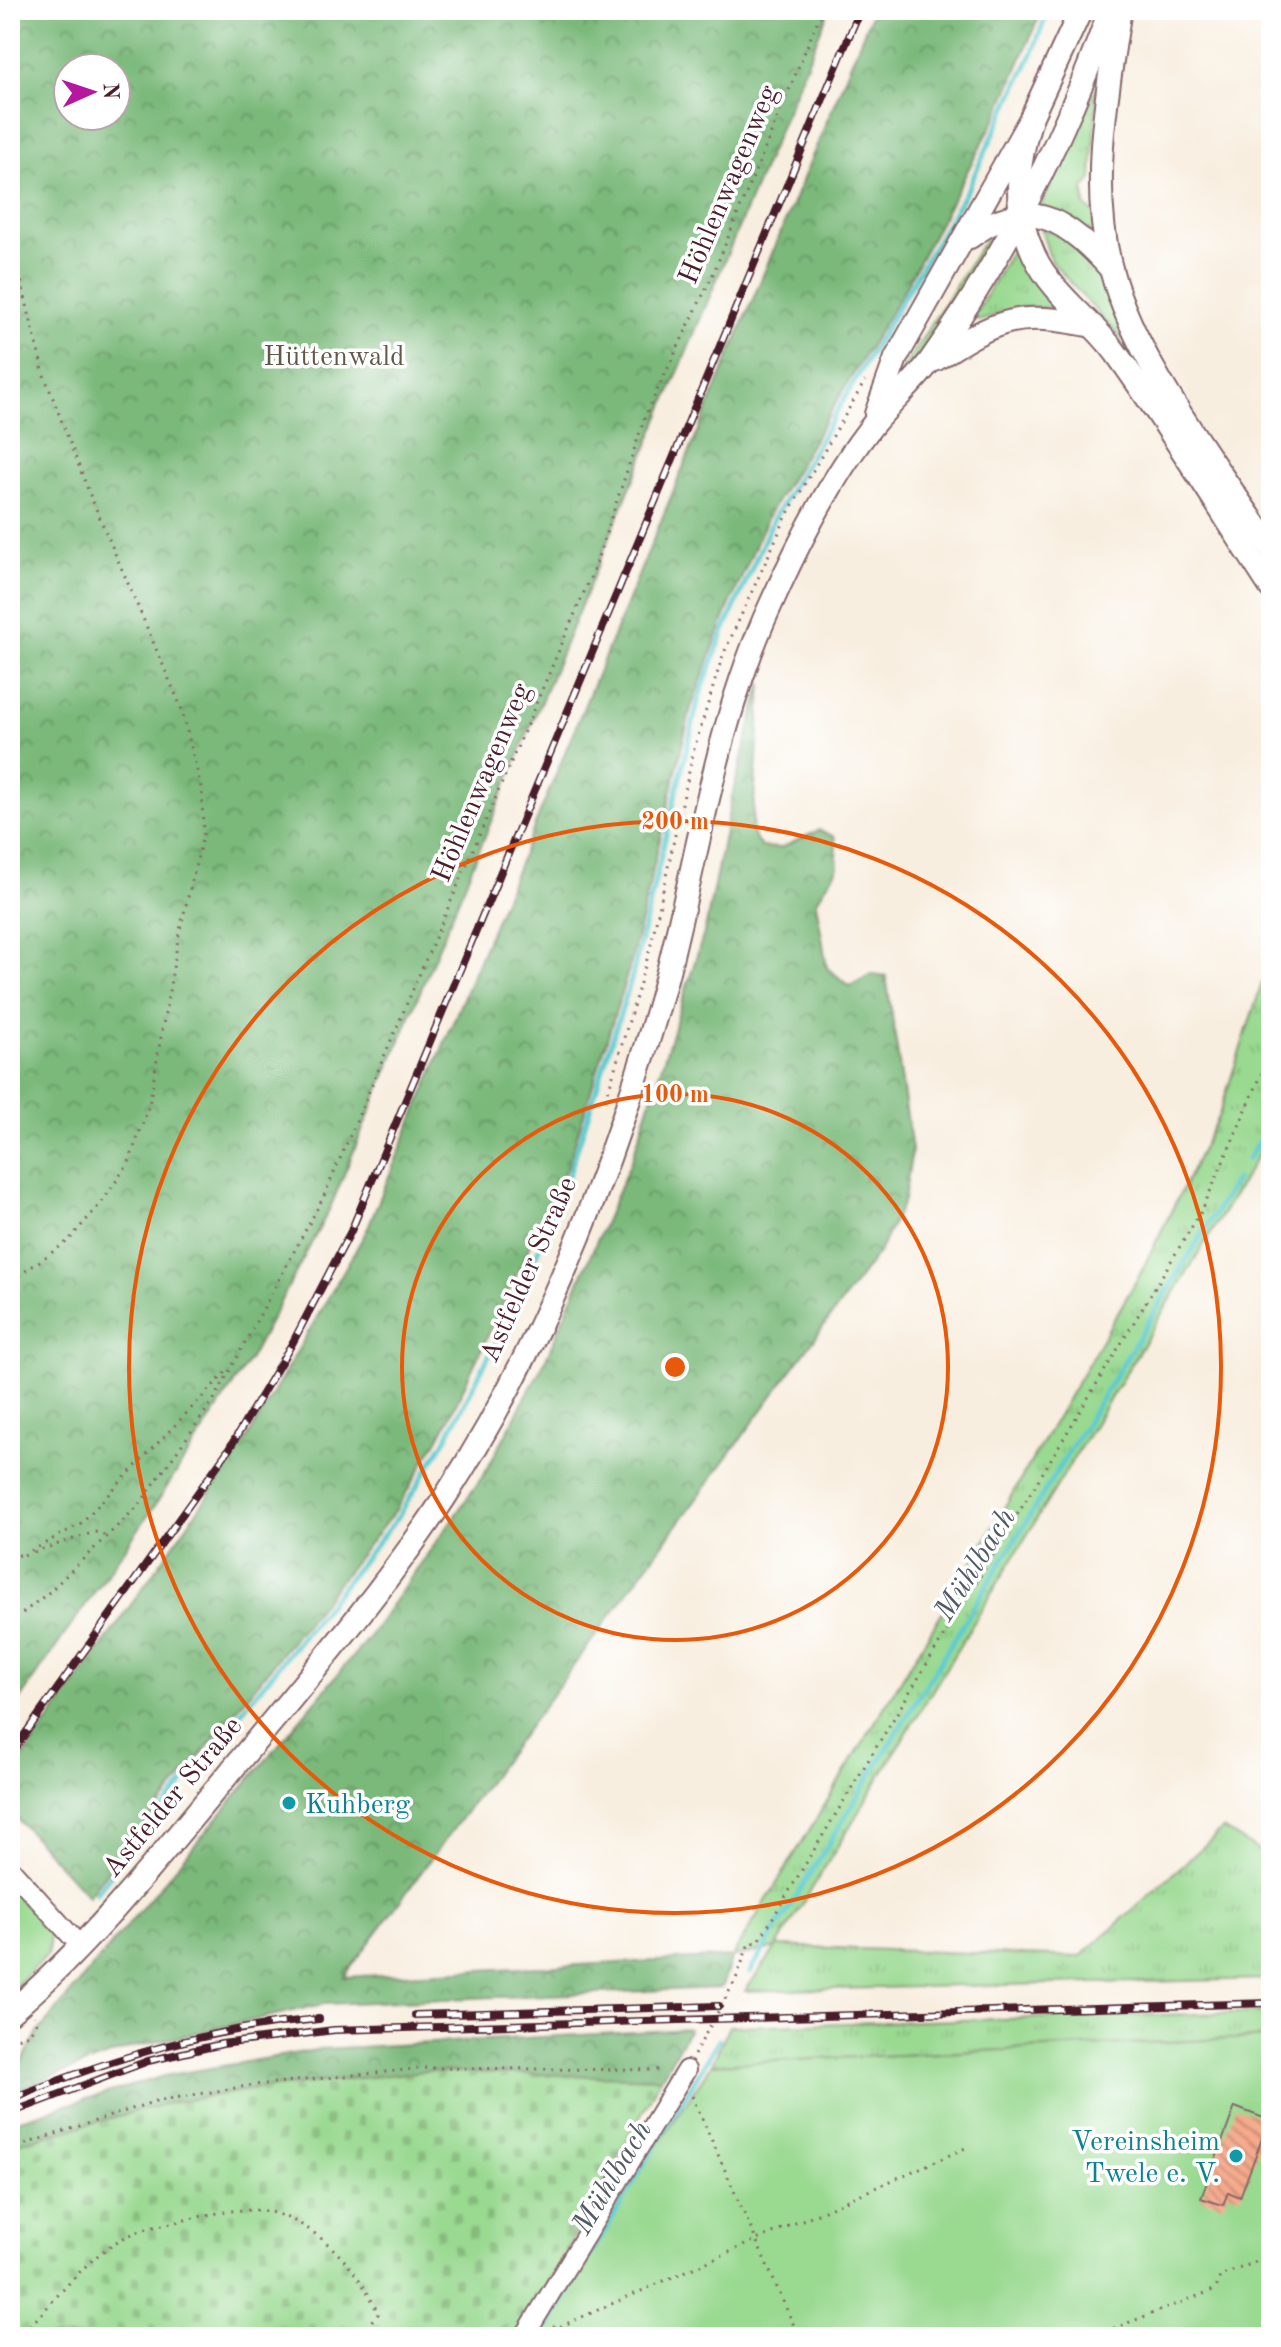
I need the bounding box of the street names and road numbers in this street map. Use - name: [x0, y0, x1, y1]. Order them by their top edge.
- street label: Höhlenwagenweg: [675, 82, 784, 289]
- street label: Höhlenwagenweg: [428, 680, 537, 887]
- street label: Astfelder Straße: [476, 1173, 583, 1367]
- street label: Astfelder Straße: [98, 1712, 248, 1884]

